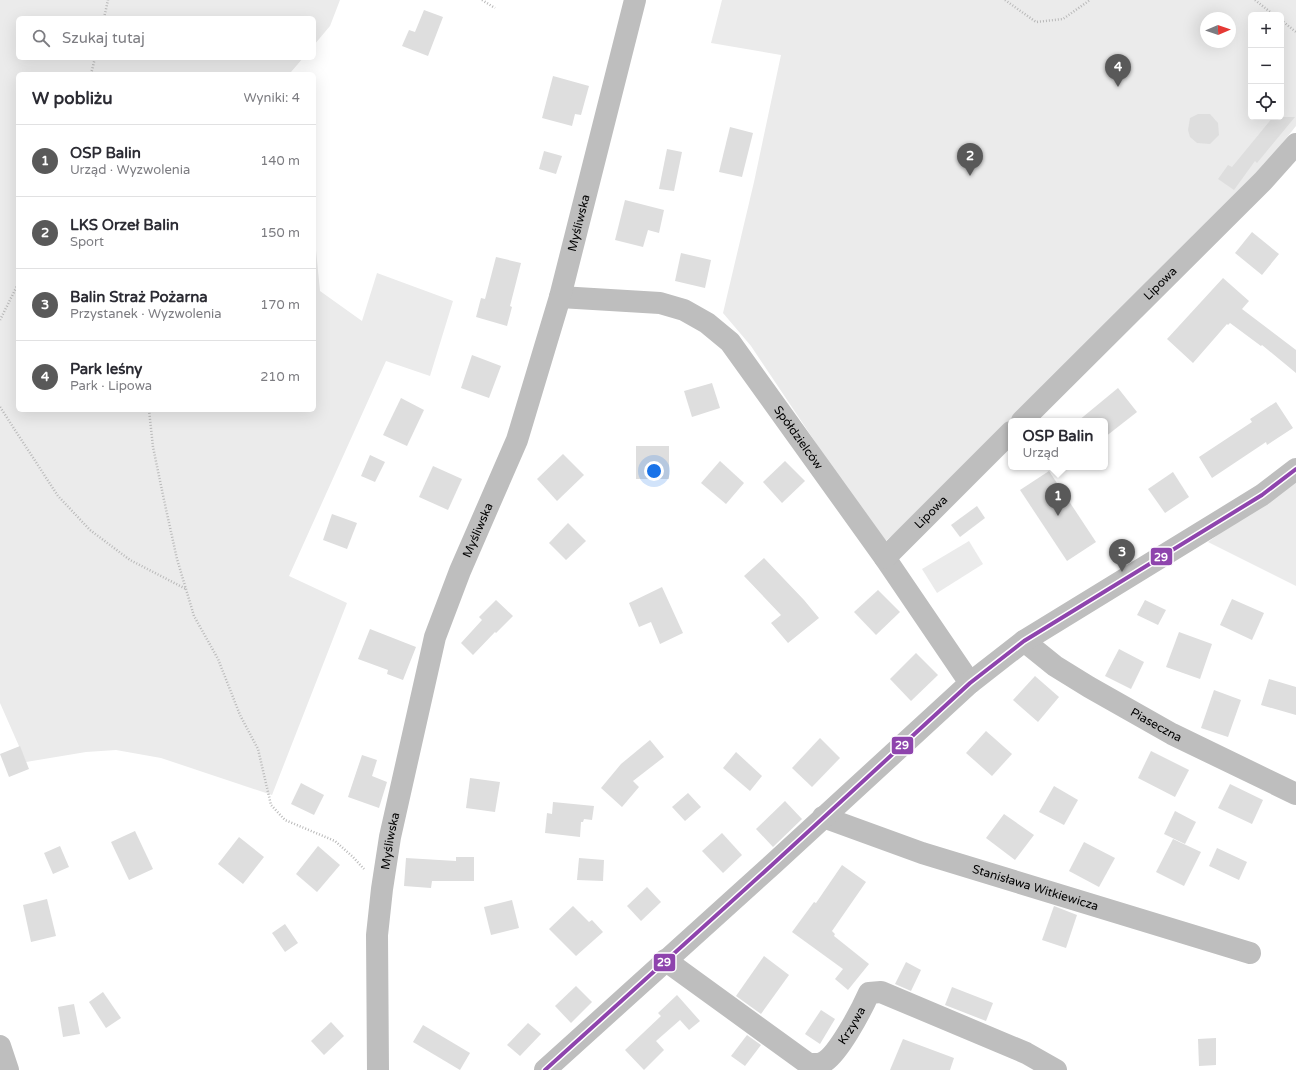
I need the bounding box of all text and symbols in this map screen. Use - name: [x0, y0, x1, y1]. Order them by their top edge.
- north arrow: [1200, 12, 1236, 48]
- map controls: [1248, 12, 1284, 120]
- button: +: [1248, 12, 1284, 48]
- search box: [16, 16, 316, 60]
- icon: search: [30, 27, 52, 49]
- text: Szukaj tutaj: [62, 29, 145, 47]
- button: −: [1248, 48, 1284, 84]
- pin: 4: [1105, 54, 1131, 87]
- button: locate: [1248, 84, 1284, 120]
- text: W pobliżu: [32, 88, 113, 109]
- text: Wyniki: 4: [244, 90, 300, 106]
- pin: 2: [957, 143, 983, 176]
- text: OSP Balin: [70, 144, 141, 162]
- text: 1: [41, 153, 49, 169]
- text: 140 m: [260, 153, 300, 169]
- text: Urząd · Wyzwolenia: [70, 162, 190, 178]
- street label: Myśliwska: [565, 193, 593, 253]
- text: LKS Orzeł Balin: [70, 216, 179, 234]
- text: 2: [41, 225, 49, 241]
- text: 150 m: [260, 225, 300, 241]
- text: Sport: [70, 234, 104, 250]
- street label: Lipowa: [1141, 264, 1180, 303]
- text: Balin Straż Pożarna: [70, 288, 208, 306]
- text: 3: [41, 297, 49, 313]
- text: 170 m: [260, 297, 300, 313]
- text: Przystanek · Wyzwolenia: [70, 306, 222, 322]
- text: Park leśny: [70, 360, 142, 378]
- text: 4: [41, 369, 49, 385]
- text: 210 m: [260, 369, 300, 385]
- text: Park · Lipowa: [70, 378, 152, 394]
- street label: Spółdzielców: [771, 403, 826, 472]
- popup: [1008, 418, 1108, 470]
- text: OSP Balin: [1023, 427, 1093, 445]
- text: Urząd: [1023, 445, 1059, 461]
- your location: [644, 461, 664, 481]
- pin: 1: [1045, 483, 1071, 516]
- street label: Lipowa: [912, 493, 950, 531]
- street label: Myśliwska: [460, 501, 496, 560]
- pin: 3: [1109, 539, 1135, 572]
- line badge: 29: [1150, 547, 1173, 566]
- text: 29: [1154, 551, 1168, 564]
- street label: Piaseczna: [1128, 705, 1184, 745]
- line badge: 29: [891, 736, 914, 755]
- text: 29: [895, 739, 909, 752]
- street label: Myśliwska: [378, 811, 402, 871]
- street label: Stanisława Witkiewicza: [971, 862, 1100, 913]
- line badge: 29: [653, 953, 676, 972]
- text: 29: [657, 956, 671, 969]
- street label: Krzywa: [835, 1004, 868, 1047]

